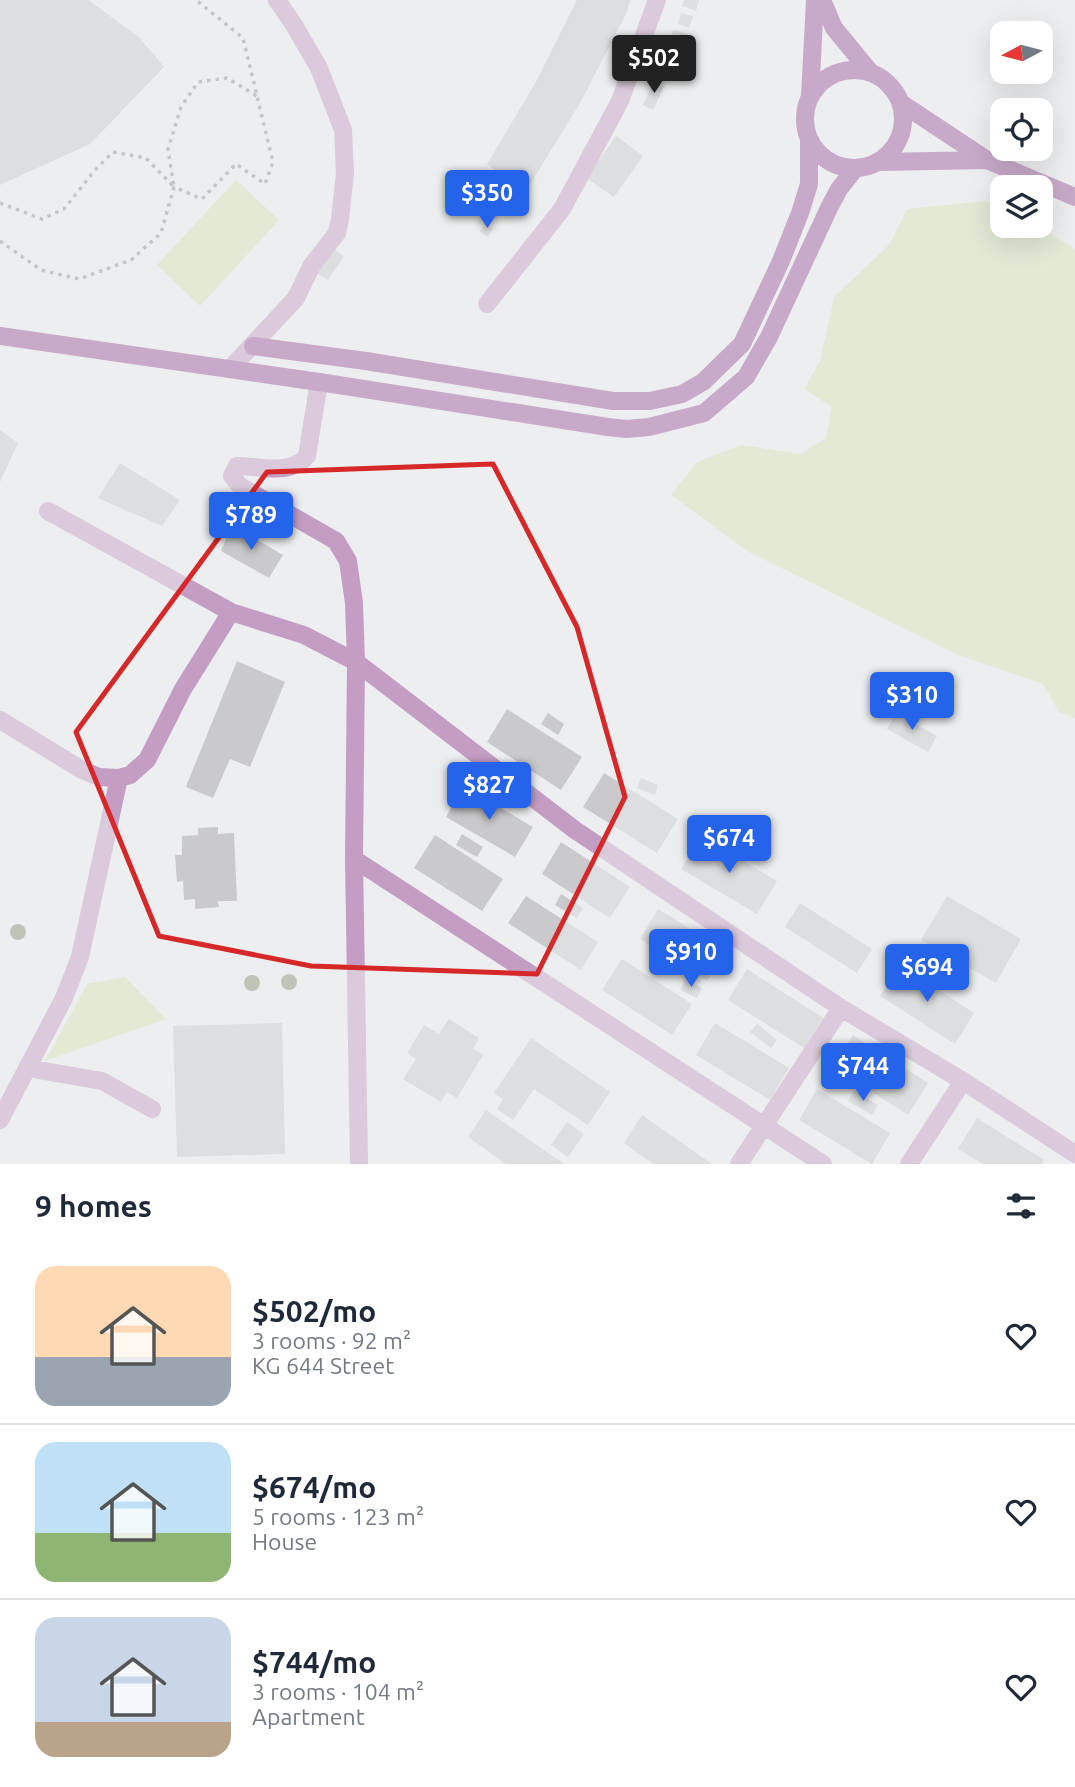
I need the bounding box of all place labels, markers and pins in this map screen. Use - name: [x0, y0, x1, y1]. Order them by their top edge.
- pin: $502: [613, 36, 695, 95]
- pin: $350: [446, 170, 528, 230]
- pin: $789: [210, 492, 292, 552]
- pin: $310: [871, 672, 953, 732]
- pin: $827: [448, 762, 530, 822]
- pin: $674: [688, 816, 770, 875]
- pin: $910: [650, 930, 732, 989]
- pin: $694: [886, 944, 968, 1004]
- pin: $744: [822, 1044, 904, 1103]

